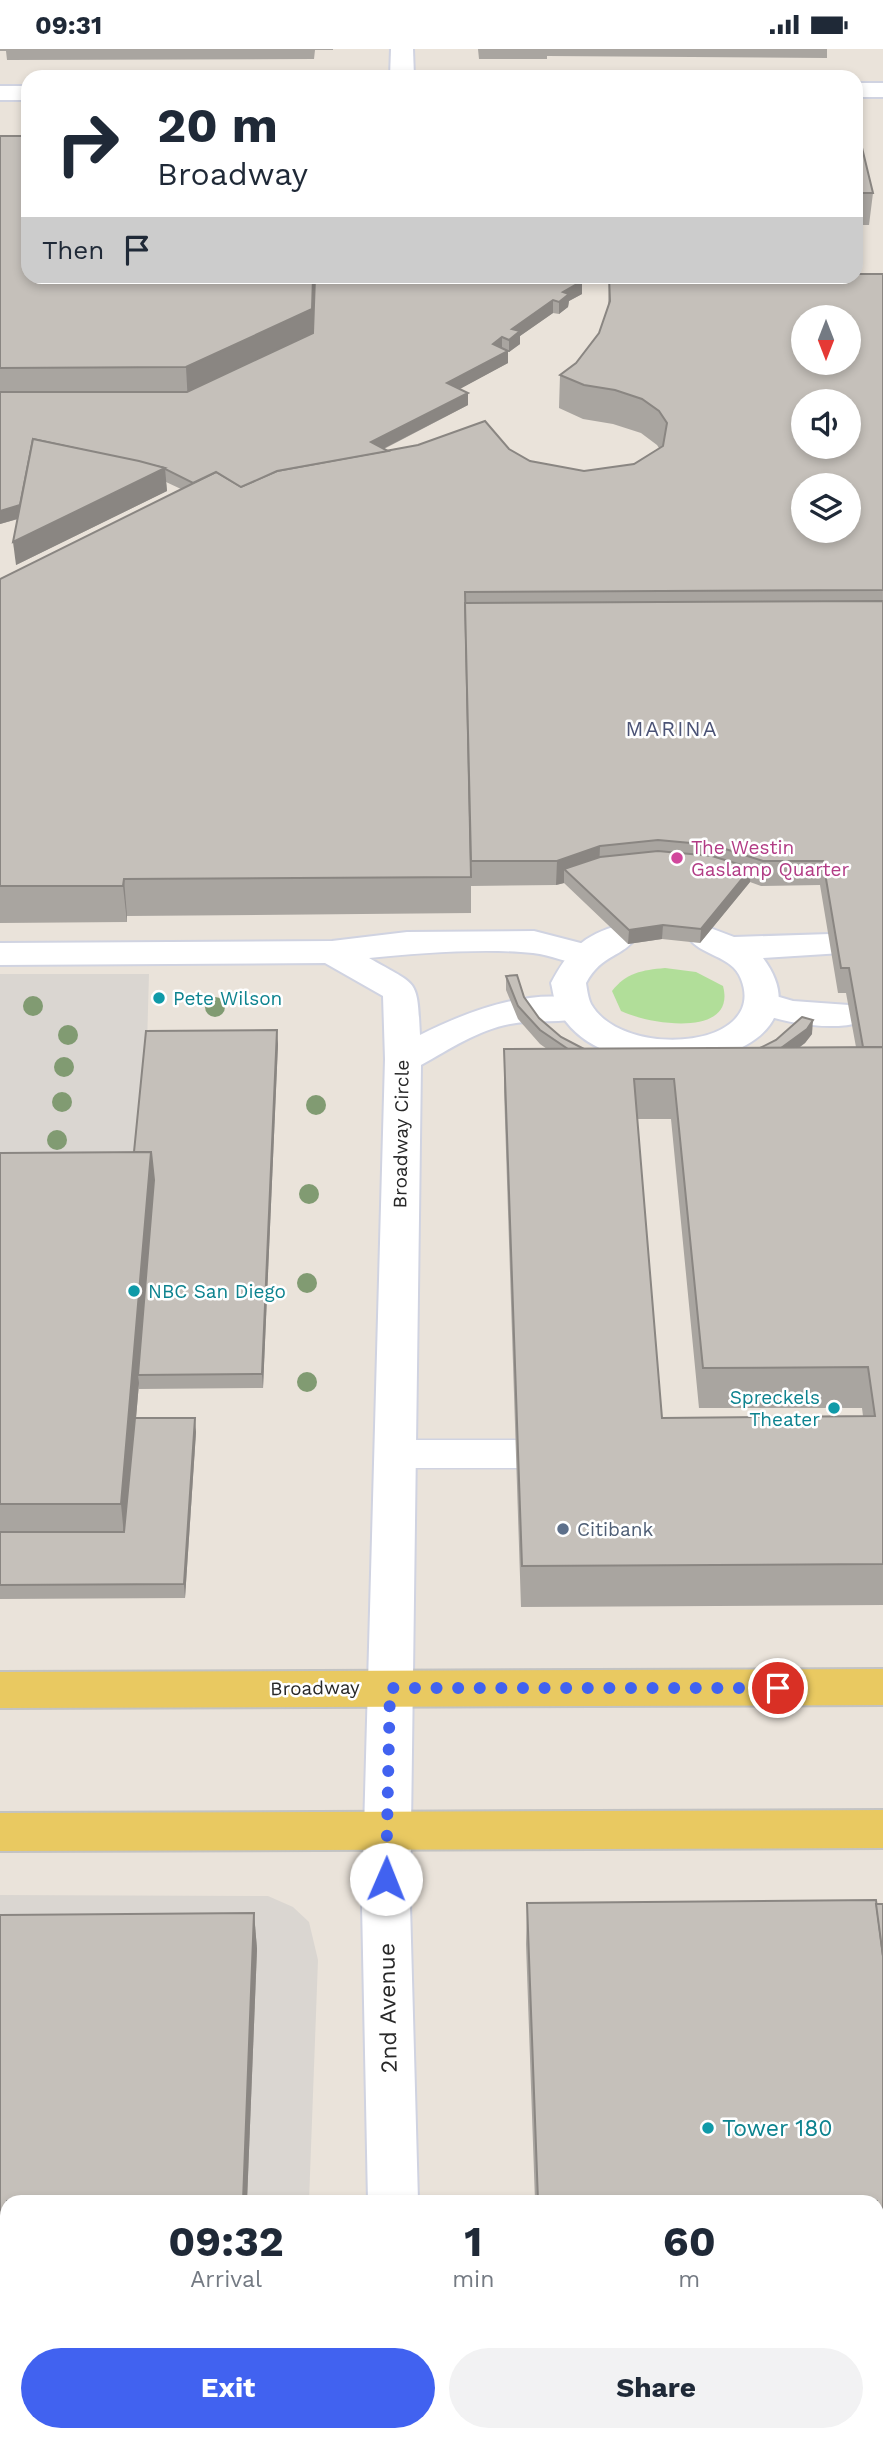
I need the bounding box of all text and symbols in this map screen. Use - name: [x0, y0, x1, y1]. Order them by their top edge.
- text: 09:31: [35, 10, 102, 40]
- text: 20 m: [157, 96, 278, 154]
- icon: right: [42, 98, 133, 189]
- text: Broadway: [157, 155, 308, 193]
- icon: arrive: [118, 231, 156, 269]
- text: Then: [42, 235, 104, 265]
- north arrow: [791, 305, 861, 375]
- map controls: [791, 305, 861, 543]
- button: sound: [791, 389, 861, 459]
- button: layers: [791, 473, 861, 543]
- district label: MARINA: [625, 716, 719, 741]
- place label: The Westin Gaslamp Quarter: [691, 836, 849, 881]
- marker: The Westin Gaslamp Quarter: [669, 850, 685, 866]
- place label: Pete Wilson: [173, 987, 282, 1010]
- marker: Pete Wilson: [151, 990, 167, 1006]
- street label: Broadway Circle: [388, 1060, 414, 1208]
- place label: NBC San Diego: [148, 1280, 286, 1303]
- marker: NBC San Diego: [126, 1283, 142, 1299]
- place label: Spreckels Theater: [730, 1386, 820, 1431]
- marker: Spreckels Theater: [826, 1400, 842, 1416]
- place label: Citibank: [577, 1518, 654, 1541]
- marker: Citibank: [555, 1521, 571, 1537]
- pin: [748, 1658, 808, 1718]
- icon: arrive: [759, 1669, 797, 1707]
- street label: Broadway: [270, 1676, 360, 1700]
- position arrow: [349, 1842, 423, 1916]
- street label: 2nd Avenue: [373, 1943, 403, 2073]
- place label: Tower 180: [722, 2115, 833, 2142]
- marker: Tower 180: [700, 2120, 716, 2136]
- text: 09:32: [168, 2217, 284, 2266]
- text: 1: [464, 2217, 482, 2266]
- text: 60: [663, 2217, 716, 2266]
- text: Arrival: [190, 2266, 262, 2293]
- text: min: [452, 2266, 494, 2293]
- text: m: [678, 2266, 700, 2293]
- button: Exit: [21, 2348, 435, 2428]
- button: Share: [449, 2348, 863, 2428]

